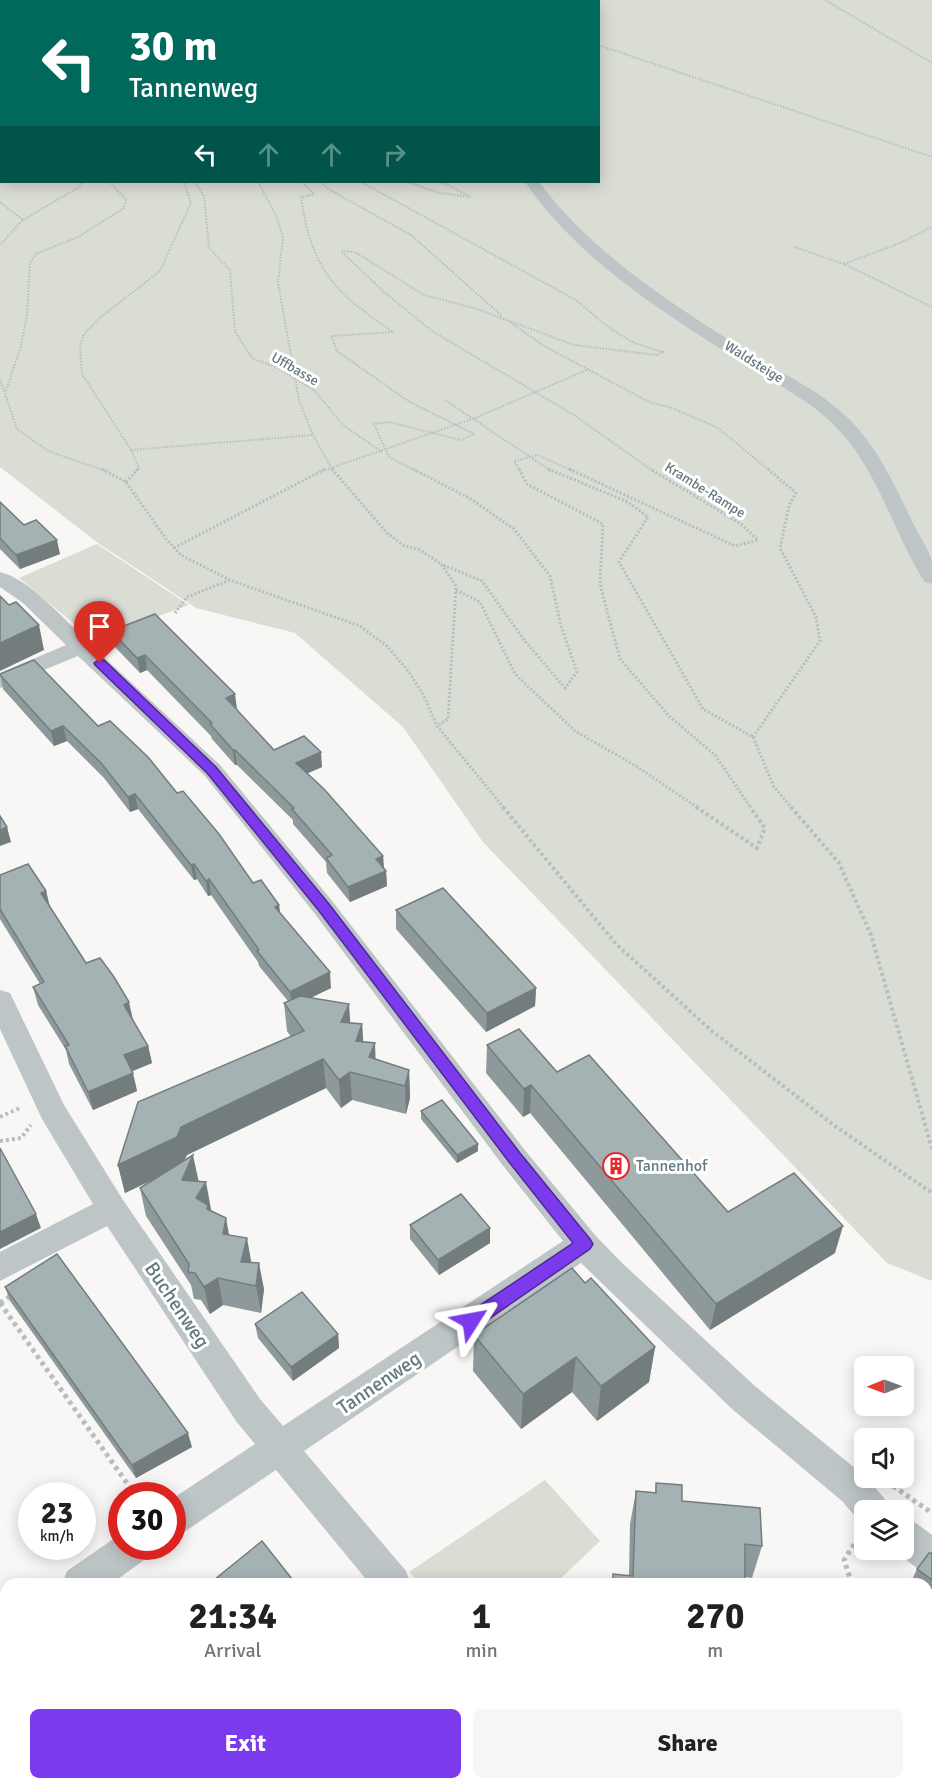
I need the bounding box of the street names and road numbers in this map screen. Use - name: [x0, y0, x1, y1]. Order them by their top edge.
- street label: Waldsteige: [721, 337, 787, 387]
- street label: Uffbasse: [268, 349, 322, 389]
- street label: Krambe-Rampe: [662, 458, 748, 522]
- street label: Buchenweg: [139, 1257, 215, 1353]
- street label: Tannenweg: [332, 1346, 426, 1420]

